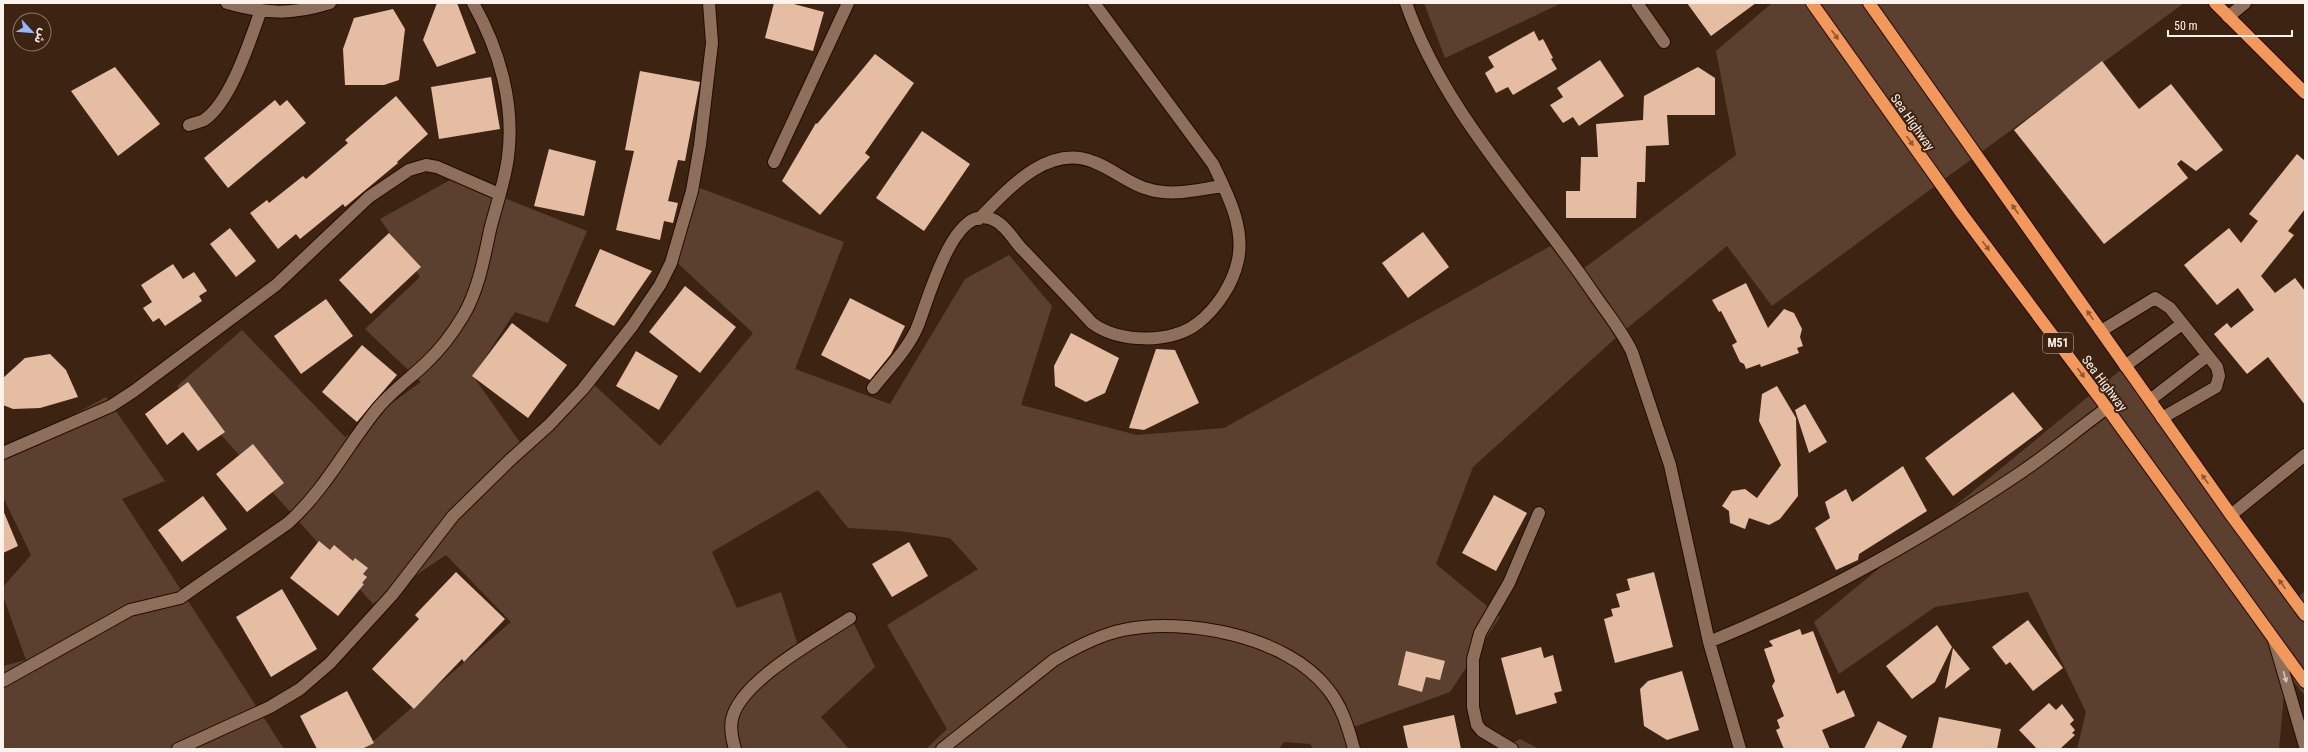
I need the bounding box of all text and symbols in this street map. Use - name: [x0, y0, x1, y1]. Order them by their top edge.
- north arrow: [12, 12, 52, 52]
- scale bar: [2168, 12, 2292, 38]
- text: 50 m: [2174, 19, 2198, 33]
- text: ش: [31, 27, 50, 46]
- one-way arrow: [1831, 30, 1839, 40]
- street label: Sea Highway: [1888, 91, 1938, 154]
- one-way arrow: [1906, 136, 1914, 146]
- one-way arrow: [2011, 204, 2019, 215]
- one-way arrow: [1982, 241, 1990, 252]
- one-way arrow: [2086, 310, 2094, 321]
- road number: M51: [2043, 333, 2073, 353]
- street label: Sea Highway: [2079, 353, 2131, 415]
- one-way arrow: [2077, 367, 2085, 378]
- one-way arrow: [2201, 474, 2209, 484]
- one-way arrow: [2278, 579, 2286, 589]
- one-way arrow: [2282, 671, 2288, 683]

